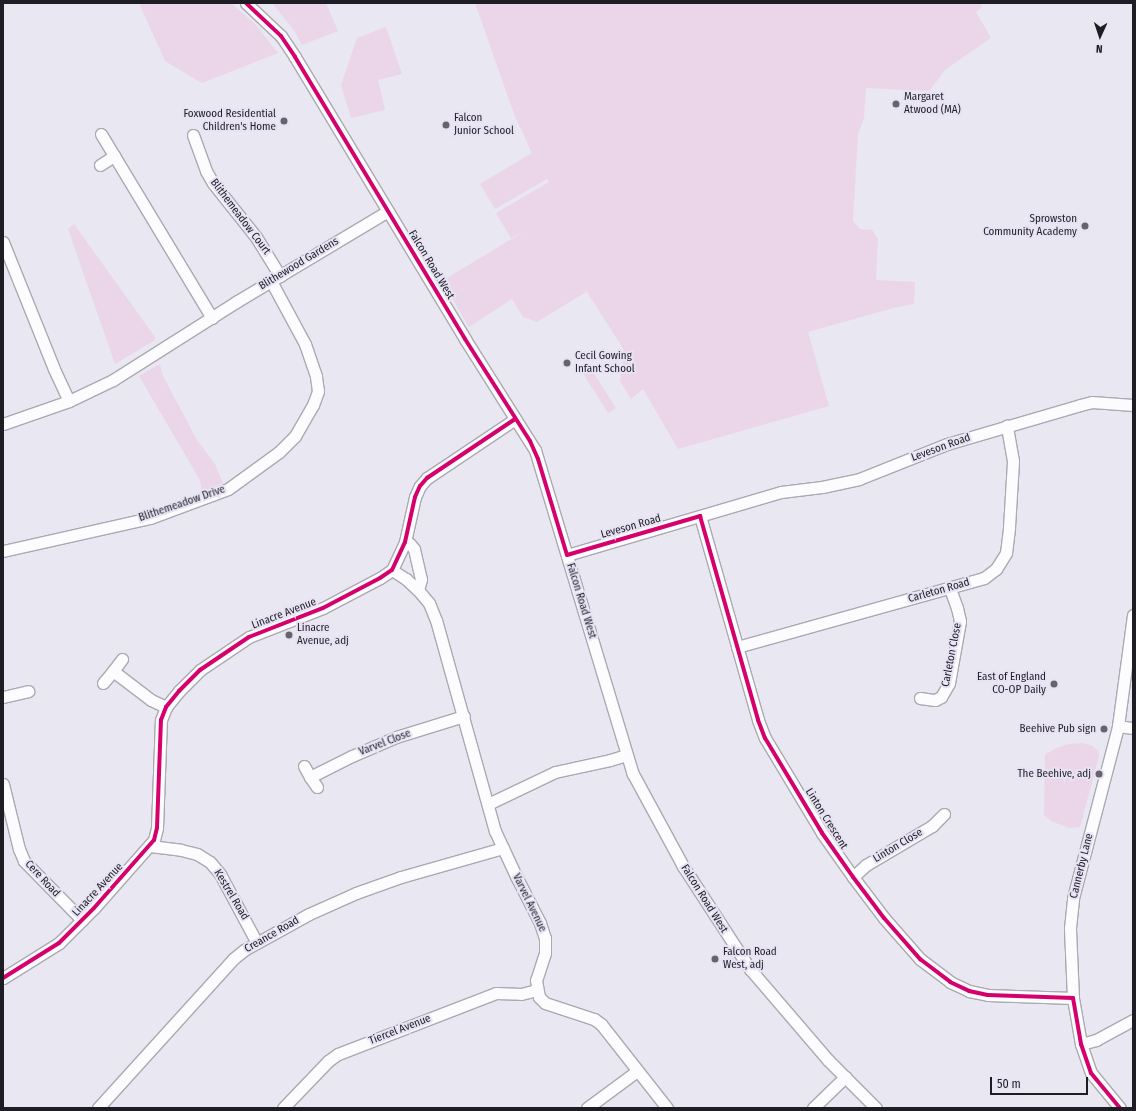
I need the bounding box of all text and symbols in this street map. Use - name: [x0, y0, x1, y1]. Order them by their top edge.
- north arrow: [1080, 16, 1120, 56]
- text: N: [1096, 42, 1103, 55]
- place label: Margaret Atwood (MA): [904, 91, 961, 117]
- marker: Margaret Atwood (MA): [891, 99, 901, 109]
- place label: Foxwood Residential Children's Home: [183, 108, 276, 134]
- place label: Falcon Junior School: [454, 112, 514, 138]
- marker: Foxwood Residential Children's Home: [279, 116, 289, 126]
- marker: Falcon Junior School: [441, 120, 451, 130]
- street label: Blithemeadow Court: [207, 176, 273, 258]
- place label: Sprowston Community Academy: [983, 213, 1077, 239]
- marker: Sprowston Community Academy: [1080, 221, 1090, 231]
- street label: Falcon Road West: [405, 228, 457, 302]
- street label: Blithewood Gardens: [257, 235, 341, 293]
- place label: Cecil Gowing Infant School: [575, 350, 635, 376]
- marker: Cecil Gowing Infant School: [562, 358, 572, 368]
- street label: Leveson Road: [910, 431, 972, 465]
- street label: Blithemeadow Drive: [137, 483, 227, 525]
- street label: Leveson Road: [599, 512, 663, 542]
- street label: Falcon Road West: [563, 562, 599, 640]
- street label: Carleton Road: [907, 576, 971, 606]
- street label: Linacre Avenue: [250, 596, 318, 632]
- place label: Linacre Avenue, adj: [297, 622, 349, 648]
- street label: Carleton Close: [939, 622, 965, 688]
- marker: Linacre Avenue, adj: [284, 630, 294, 640]
- place label: East of England CO-OP Daily: [977, 671, 1046, 697]
- marker: East of England CO-OP Daily: [1049, 679, 1059, 689]
- place label: Beehive Pub sign: [1020, 722, 1096, 736]
- marker: Beehive Pub sign: [1099, 724, 1109, 734]
- street label: Varvel Close: [357, 727, 413, 759]
- place label: The Beehive, adj: [1018, 767, 1091, 781]
- marker: The Beehive, adj: [1094, 769, 1104, 779]
- street label: Linton Crescent: [802, 786, 850, 852]
- street label: Linton Close: [871, 826, 925, 866]
- street label: Cannerby Lane: [1068, 832, 1096, 900]
- street label: Cere Road: [22, 858, 62, 900]
- street label: Linacre Avenue: [70, 861, 126, 919]
- street label: Falcon Road West: [678, 862, 730, 936]
- street label: Kestrel Road: [211, 867, 251, 923]
- street label: Varvel Avenue: [509, 872, 549, 934]
- street label: Creance Road: [242, 914, 302, 956]
- place label: Falcon Road West, adj: [723, 946, 777, 972]
- marker: Falcon Road West, adj: [710, 954, 720, 964]
- street label: Tiercel Avenue: [367, 1012, 433, 1048]
- scale bar: [992, 1069, 1090, 1095]
- text: 50 m: [997, 1077, 1021, 1091]

